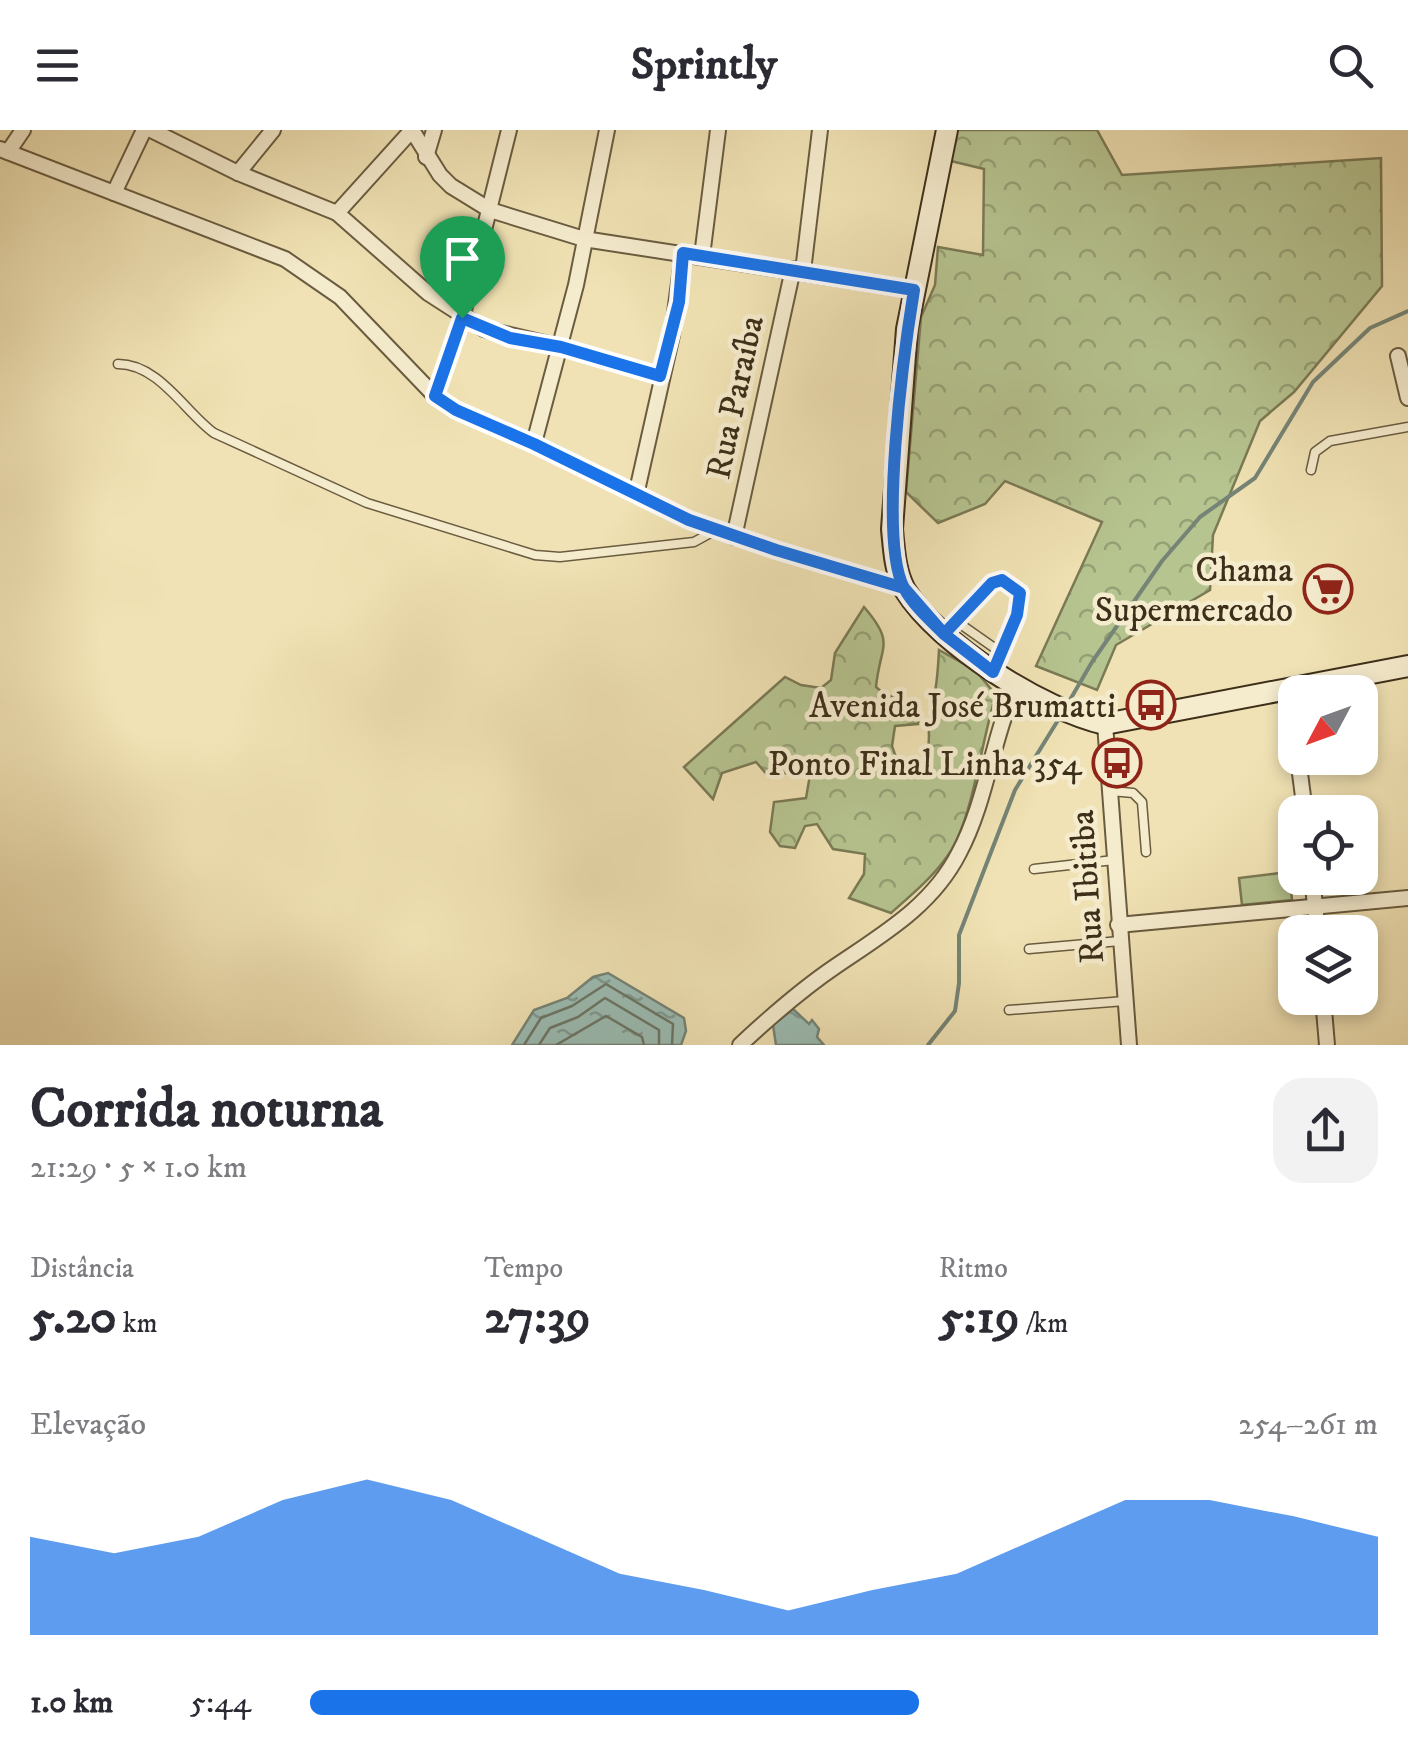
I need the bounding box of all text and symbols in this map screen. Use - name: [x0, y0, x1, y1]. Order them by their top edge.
- text: Sprintly: [631, 37, 777, 93]
- icon: menu: [30, 38, 85, 93]
- icon: search: [1323, 38, 1378, 93]
- pin: [420, 216, 505, 319]
- icon: arrive: [435, 231, 490, 286]
- street label: Rua Paraíba: [697, 312, 775, 483]
- place label: Chama Supermercado: [1095, 549, 1293, 633]
- supermarket icon: Chama Supermercado: [1302, 563, 1354, 615]
- north arrow: [1278, 675, 1378, 775]
- map controls: [1278, 675, 1378, 1015]
- bus stop icon: Avenida José Brumatti: [1125, 679, 1177, 731]
- place label: Avenida José Brumatti: [809, 685, 1116, 729]
- bus stop icon: Ponto Final Linha 354: [1091, 737, 1143, 789]
- place label: Ponto Final Linha 354: [768, 743, 1083, 787]
- button: locate: [1278, 795, 1378, 895]
- street label: Rua Ibitiba: [1061, 809, 1115, 965]
- button: layers: [1278, 915, 1378, 1015]
- text: Corrida noturna: [30, 1076, 383, 1145]
- button: share: [1273, 1078, 1378, 1183]
- text: 21:29 · 5 × 1.0 km: [30, 1148, 247, 1188]
- text: Distância: [30, 1251, 134, 1286]
- text: Tempo: [484, 1251, 563, 1286]
- text: Ritmo: [939, 1251, 1008, 1286]
- text: 5.20: [30, 1286, 117, 1349]
- text: 27:39: [484, 1286, 591, 1349]
- text: 5:19: [939, 1286, 1020, 1349]
- text: km: [117, 1306, 158, 1341]
- text: /km: [1020, 1306, 1068, 1341]
- text: Elevação: [30, 1405, 146, 1445]
- text: 254–261 m: [1238, 1405, 1378, 1445]
- text: 1.0 km: [30, 1683, 113, 1723]
- text: 5:44: [190, 1683, 251, 1723]

